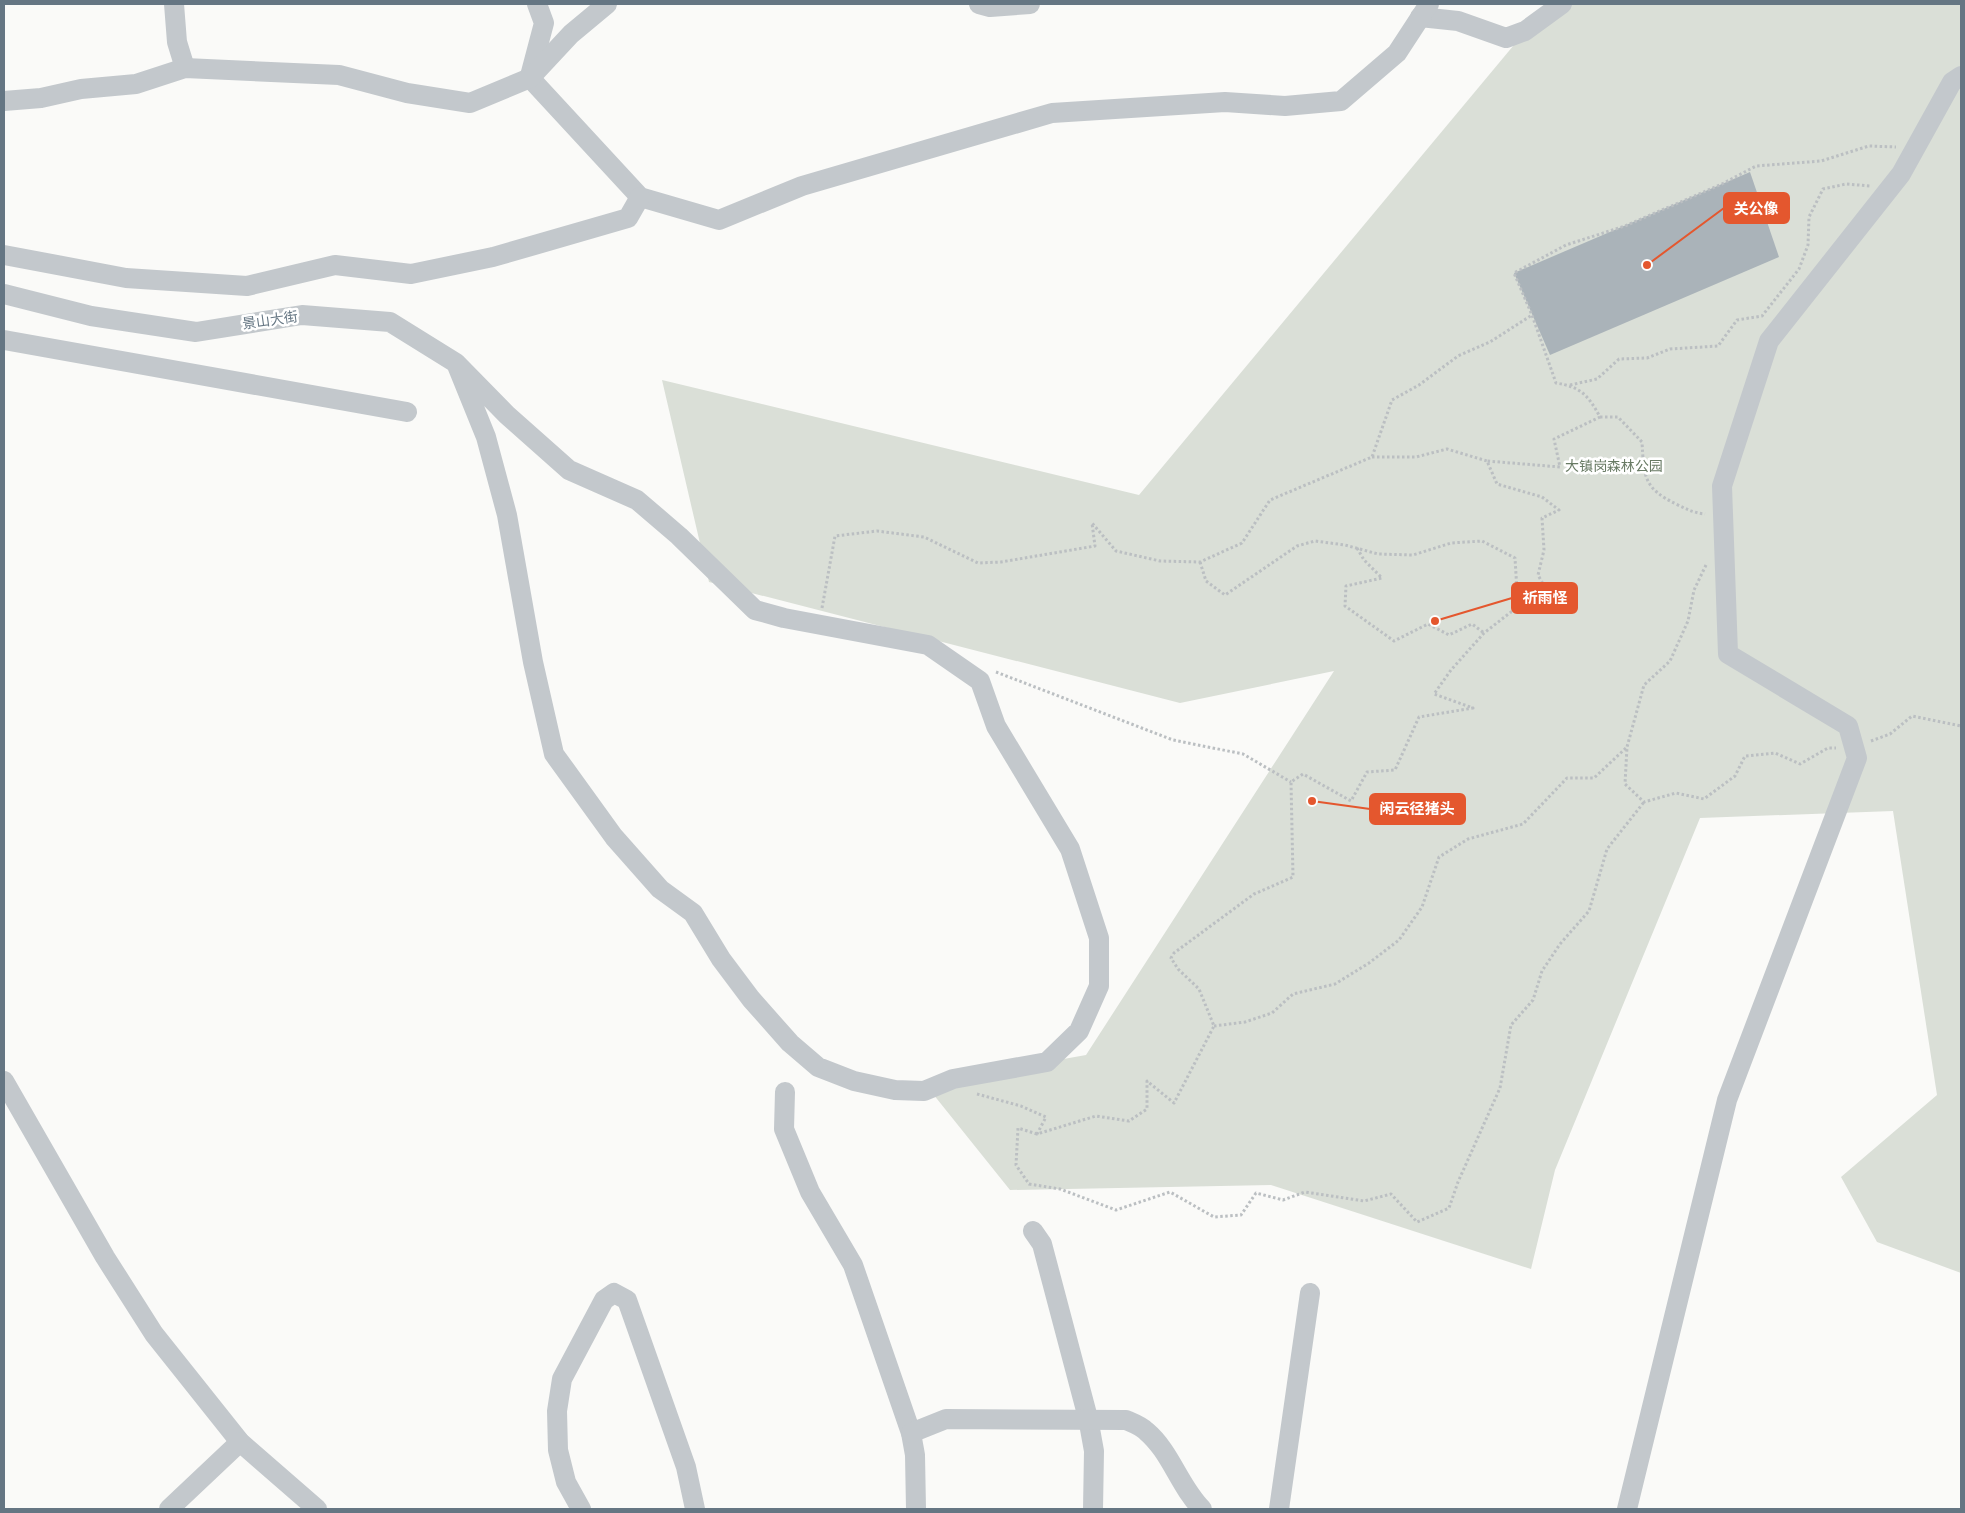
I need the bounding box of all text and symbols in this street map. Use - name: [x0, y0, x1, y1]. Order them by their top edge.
- callout: 关公像: [1724, 193, 1789, 223]
- text: 关公像: [1733, 199, 1779, 218]
- street label: 景山大街: [241, 307, 299, 333]
- park label: 大镇岗森林公园: [1565, 457, 1663, 475]
- callout: 祈雨怪: [1512, 583, 1577, 613]
- text: 祈雨怪: [1522, 588, 1568, 607]
- callout: 闲云径猪头: [1370, 794, 1465, 824]
- text: 闲云径猪头: [1379, 799, 1455, 818]

